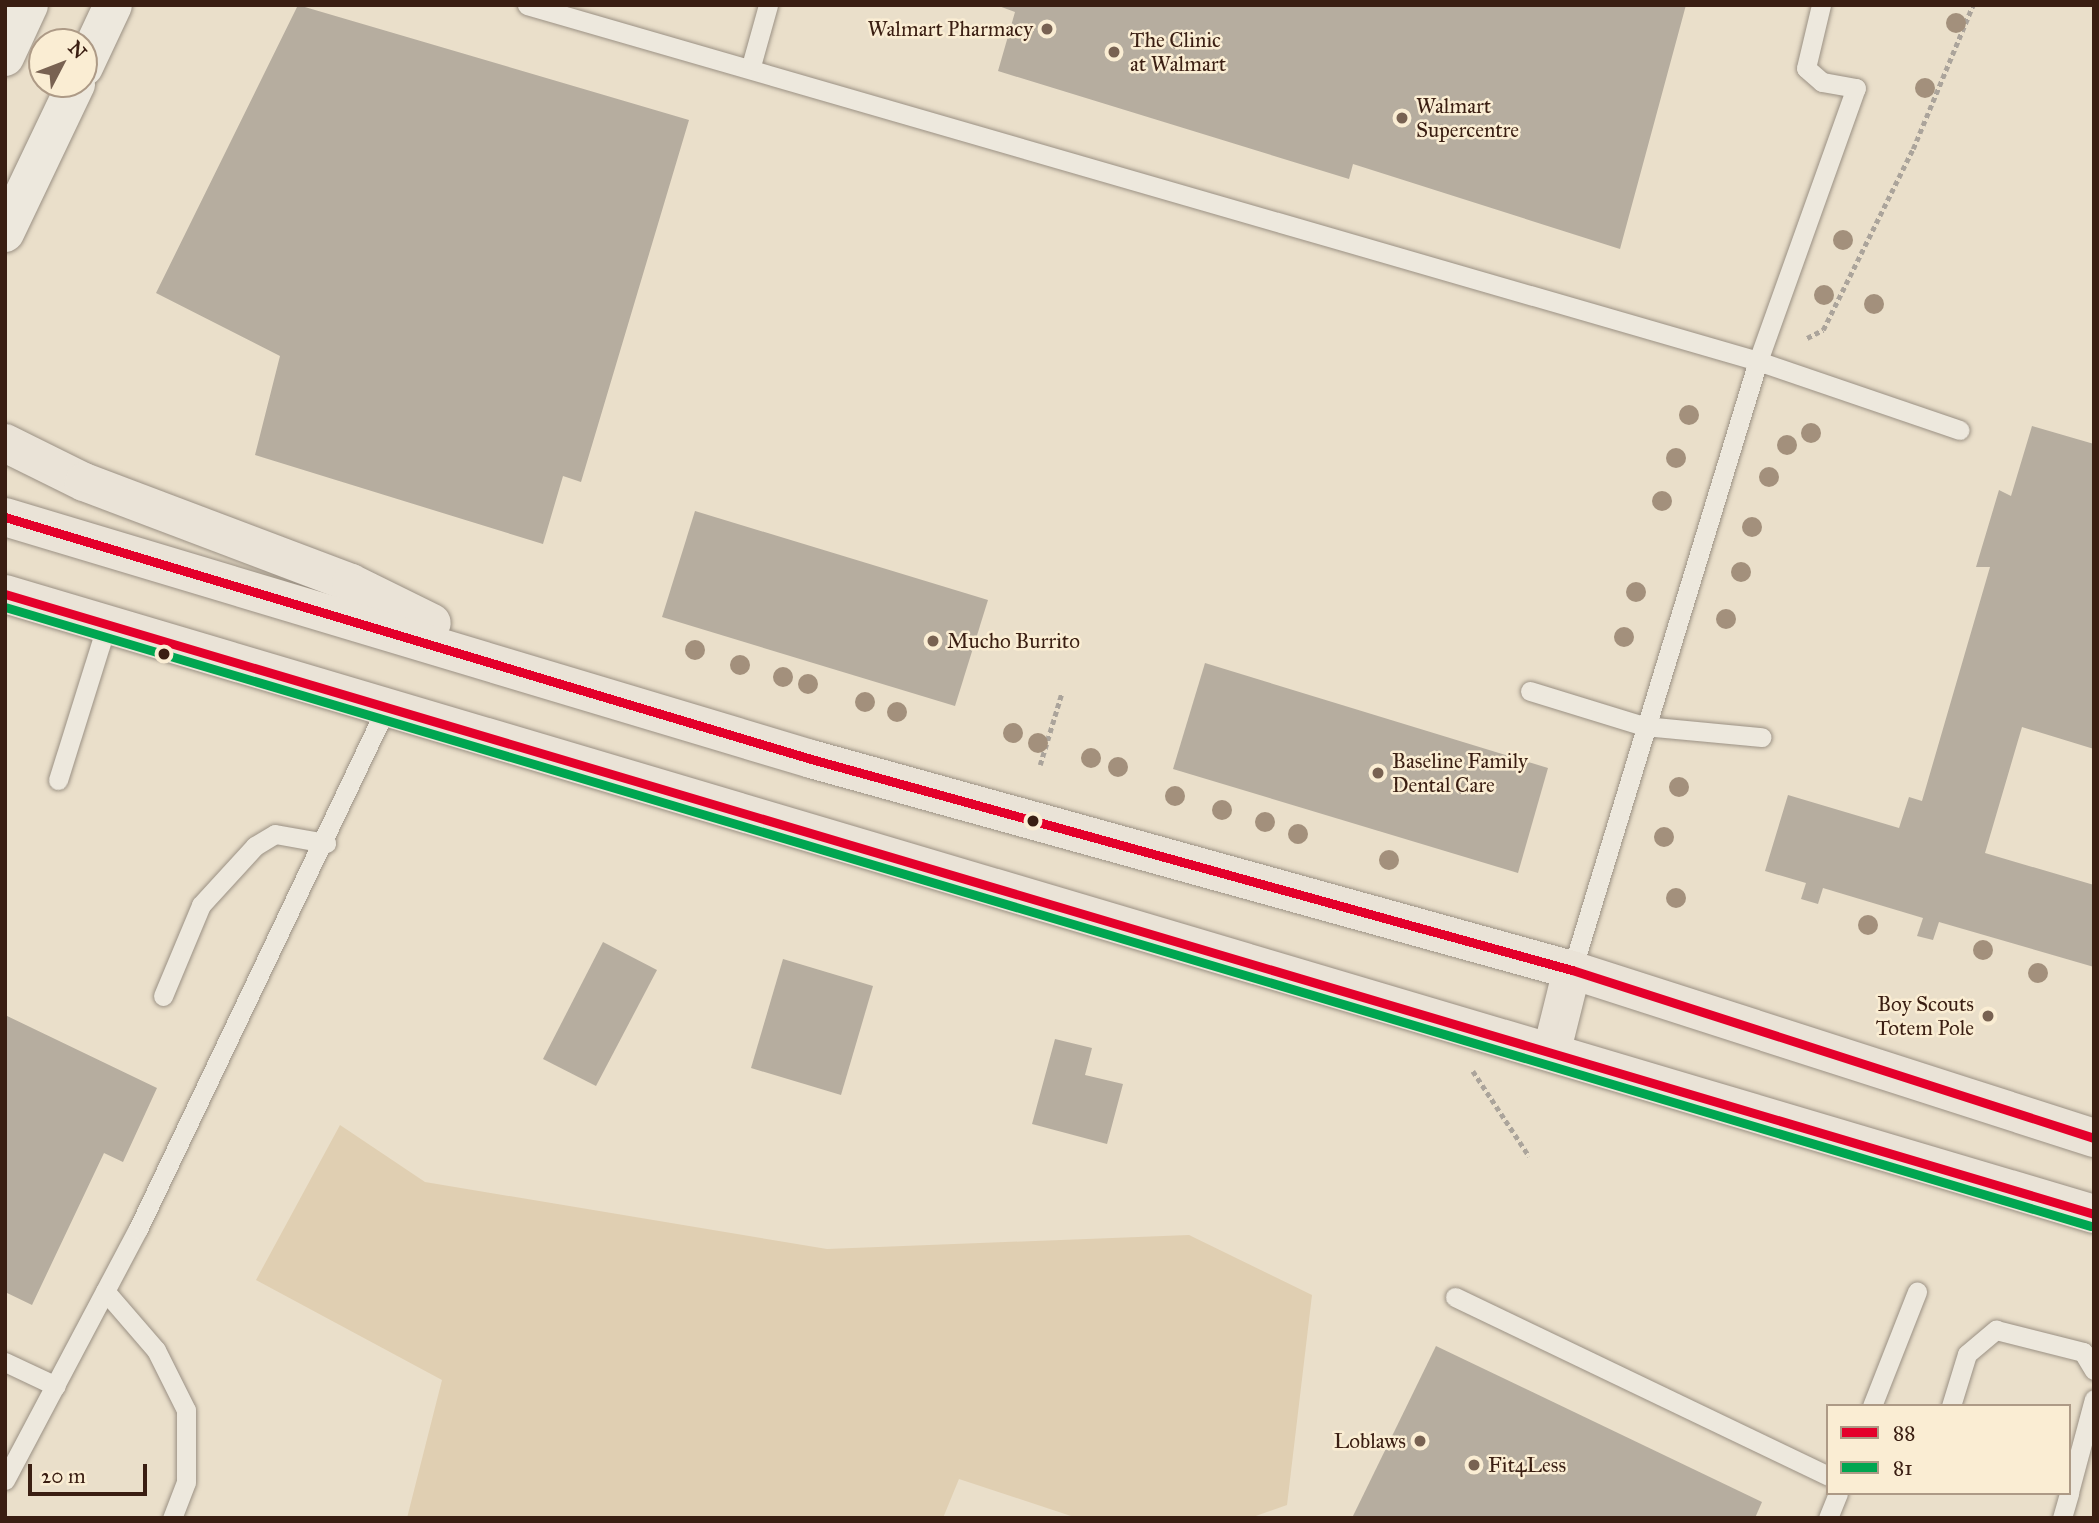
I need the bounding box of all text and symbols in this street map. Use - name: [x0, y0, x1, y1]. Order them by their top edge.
- place label: Walmart Pharmacy: [868, 16, 1033, 42]
- marker: Walmart Pharmacy: [1039, 21, 1055, 37]
- place label: The Clinic at Walmart: [1130, 27, 1226, 77]
- north arrow: [28, 28, 98, 98]
- text: N: [64, 36, 91, 64]
- marker: The Clinic at Walmart: [1104, 42, 1124, 62]
- place label: Walmart Supercentre: [1416, 93, 1519, 143]
- marker: Walmart Supercentre: [1394, 110, 1410, 126]
- place label: Mucho Burrito: [947, 628, 1080, 654]
- marker: Mucho Burrito: [925, 633, 941, 649]
- unlabelled marker: [157, 647, 171, 661]
- place label: Baseline Family Dental Care: [1392, 748, 1528, 798]
- marker: Baseline Family Dental Care: [1370, 765, 1386, 781]
- unlabelled marker: [1026, 814, 1040, 828]
- place label: Boy Scouts Totem Pole: [1876, 991, 1974, 1041]
- marker: Boy Scouts Totem Pole: [1980, 1008, 1996, 1024]
- legend: [1826, 1404, 2071, 1495]
- text: 88: [1893, 1420, 1915, 1446]
- place label: Loblaws: [1334, 1428, 1406, 1454]
- marker: Loblaws: [1412, 1433, 1428, 1449]
- scale bar: [32, 1450, 150, 1494]
- place label: Fit4Less: [1488, 1452, 1566, 1478]
- text: 81: [1893, 1455, 1912, 1481]
- marker: Fit4Less: [1466, 1457, 1482, 1473]
- text: 20 m: [41, 1463, 86, 1489]

